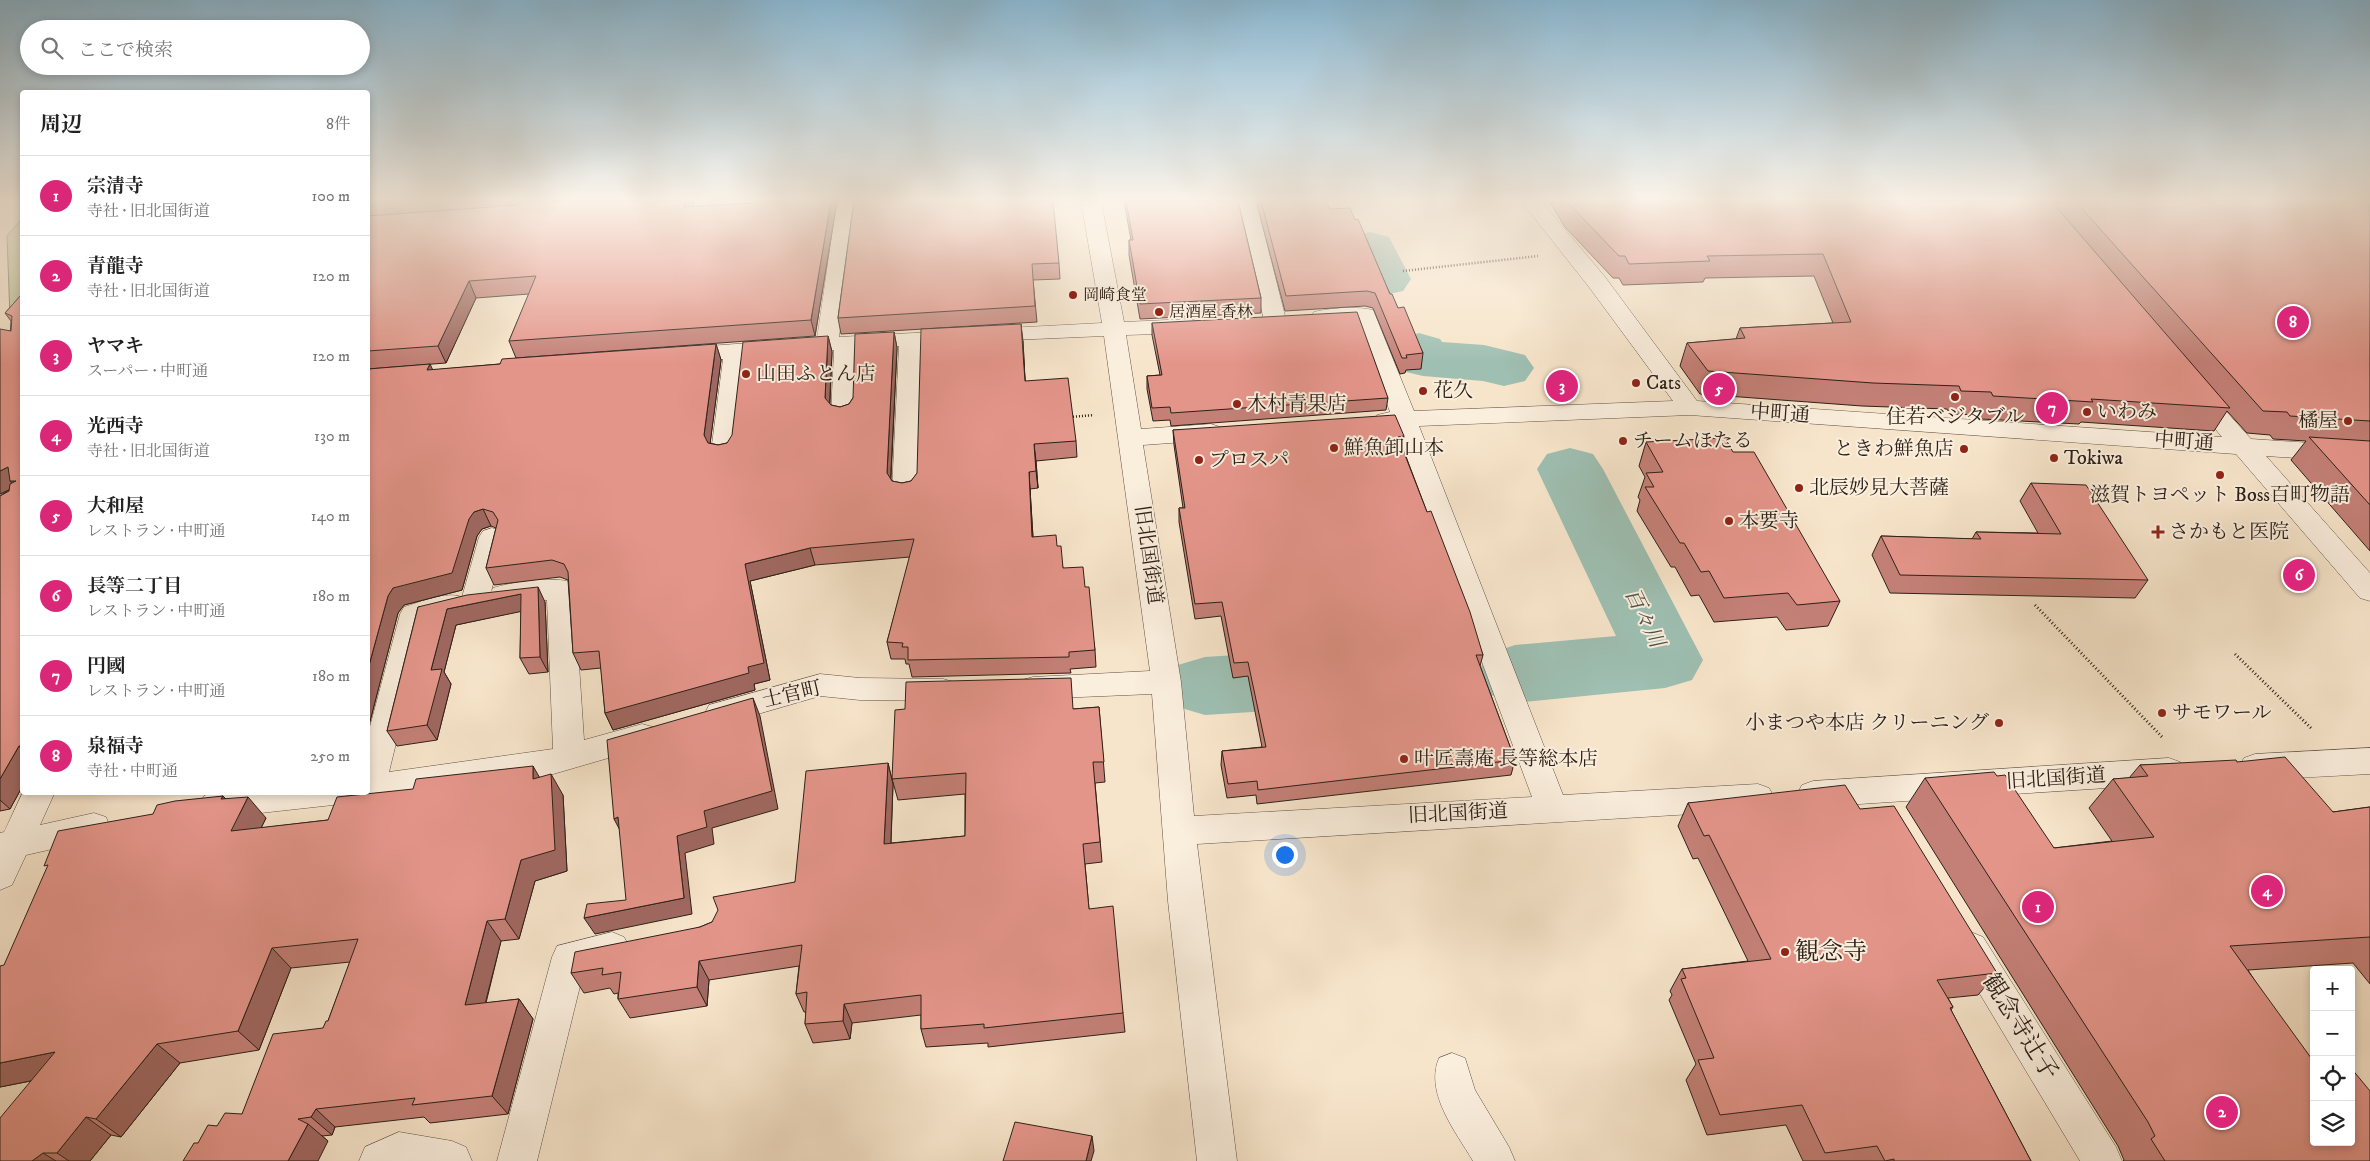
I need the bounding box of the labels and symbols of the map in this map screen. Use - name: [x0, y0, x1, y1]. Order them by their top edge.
- place label: 岡崎食堂: [1083, 285, 1147, 305]
- marker: 岡崎食堂: [1067, 289, 1079, 301]
- place label: 居酒屋 香林: [1169, 302, 1253, 322]
- pin: 8: [2277, 303, 2309, 341]
- marker: 居酒屋 香林: [1153, 306, 1165, 318]
- place label: 山田ふとん店: [756, 362, 876, 387]
- pin: 3: [1546, 367, 1578, 405]
- marker: 山田ふとん店: [740, 368, 752, 380]
- pin: 5: [1703, 370, 1735, 408]
- place label: Cats: [1646, 371, 1681, 396]
- marker: Cats: [1630, 377, 1642, 389]
- place label: 花久: [1433, 379, 1473, 404]
- marker: 花久: [1417, 385, 1429, 397]
- pin: 7: [2036, 389, 2068, 427]
- marker: 住若ベジタブル: [1949, 391, 1961, 403]
- place label: 木村青果店: [1247, 392, 1347, 417]
- marker: 木村青果店: [1231, 398, 1243, 410]
- street label: 中町通: [1749, 399, 1811, 429]
- place label: いわみ: [2097, 400, 2157, 425]
- place label: 住若ベジタブル: [1886, 405, 2024, 430]
- marker: いわみ: [2081, 406, 2093, 418]
- place label: 橘屋: [2298, 409, 2338, 434]
- marker: 橘屋: [2342, 415, 2354, 427]
- street label: 中町通: [2153, 427, 2215, 457]
- place label: チームほたる: [1633, 429, 1753, 454]
- marker: チームほたる: [1617, 435, 1629, 447]
- place label: 鮮魚卸山本: [1344, 436, 1444, 461]
- place label: ときわ鮮魚店: [1834, 437, 1954, 462]
- marker: 鮮魚卸山本: [1328, 442, 1340, 454]
- marker: ときわ鮮魚店: [1958, 443, 1970, 455]
- place label: Tokiwa: [2064, 446, 2123, 471]
- place label: プロスパ: [1209, 448, 1289, 473]
- marker: Tokiwa: [2048, 452, 2060, 464]
- marker: プロスパ: [1193, 454, 1205, 466]
- marker: 滋賀トヨペット Boss百町物語: [2214, 469, 2226, 481]
- place label: 北辰妙見大菩薩: [1809, 476, 1949, 501]
- marker: 北辰妙見大菩薩: [1793, 482, 1805, 494]
- place label: 滋賀トヨペット Boss百町物語: [2090, 483, 2350, 508]
- street label: 旧北国街道: [1129, 504, 1167, 606]
- place label: 本要寺: [1739, 509, 1799, 534]
- marker: 本要寺: [1723, 515, 1735, 527]
- place label: さかもと医院: [2169, 520, 2289, 545]
- marker: さかもと医院: [2151, 525, 2165, 539]
- pin: 6: [2283, 556, 2315, 594]
- water label: 百々川: [1619, 584, 1670, 654]
- street label: 士官町: [760, 676, 824, 714]
- place label: サモワール: [2172, 701, 2272, 726]
- marker: サモワール: [2156, 707, 2168, 719]
- place label: 小まつや本店 クリーニング: [1745, 711, 1989, 736]
- marker: 小まつや本店 クリーニング: [1993, 717, 2005, 729]
- place label: 叶匠壽庵 長等総本店: [1414, 747, 1598, 772]
- marker: 叶匠壽庵 長等総本店: [1398, 753, 1410, 765]
- street label: 旧北国街道: [2005, 763, 2107, 795]
- street label: 旧北国街道: [1407, 799, 1509, 829]
- your location: [1272, 842, 1298, 868]
- pin: 4: [2251, 872, 2283, 910]
- pin: 1: [2022, 888, 2054, 926]
- place label: 観念寺: [1795, 937, 1867, 967]
- marker: 観念寺: [1779, 946, 1791, 958]
- street label: 観念寺辻子: [1975, 968, 2065, 1086]
- pin: 2: [2206, 1093, 2238, 1131]

